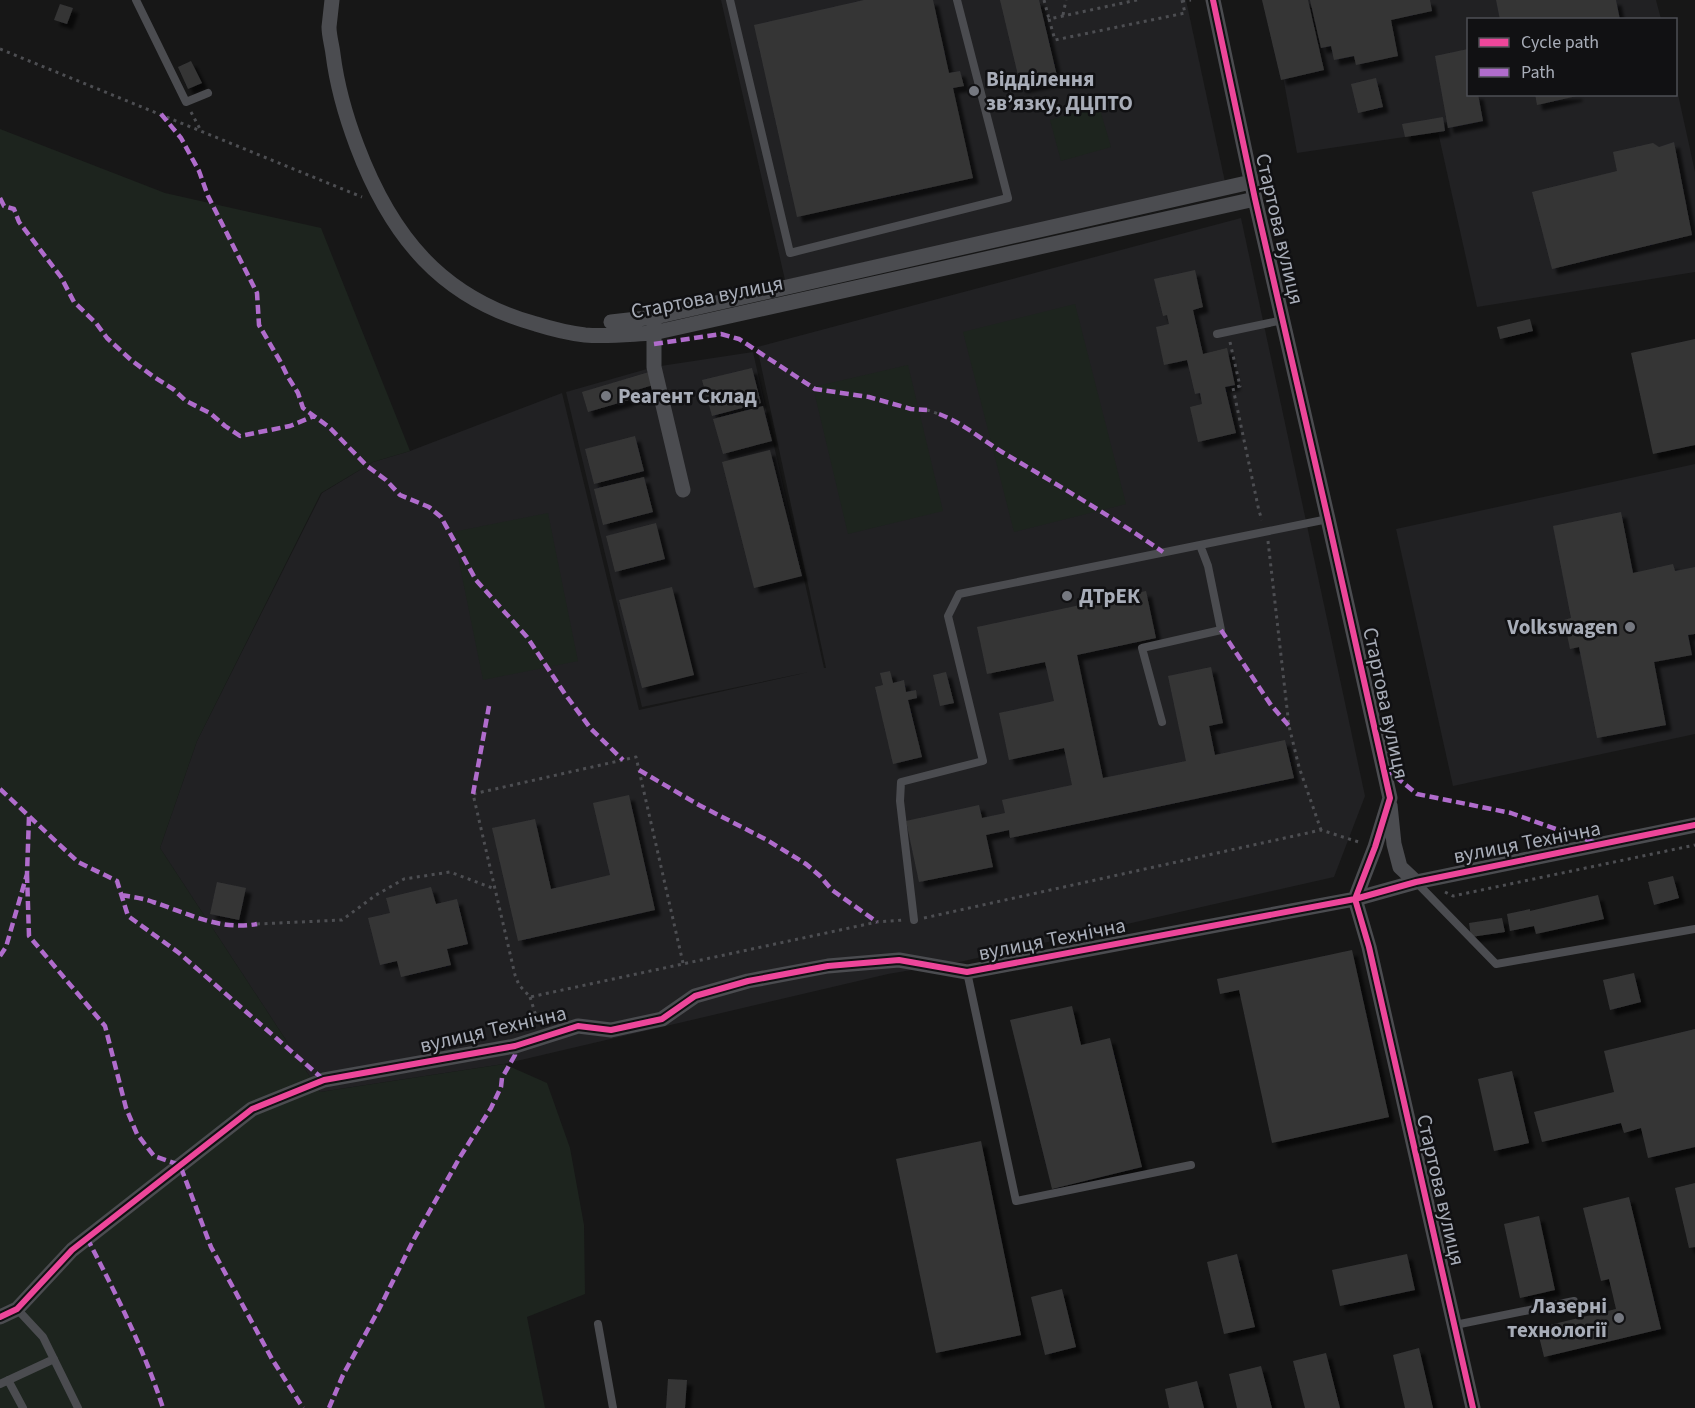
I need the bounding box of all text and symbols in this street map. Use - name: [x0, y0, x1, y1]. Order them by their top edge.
- legend: [1467, 18, 1677, 96]
- text: Cycle path: [1521, 30, 1599, 55]
- text: Path: [1521, 60, 1555, 85]
- place label: Відділення зв’язку, ДЦПТО: [986, 64, 1133, 118]
- marker: Відділення зв’язку, ДЦПТО: [967, 84, 981, 98]
- street label: Стартова вулиця: [1248, 150, 1312, 308]
- street label: Стартова вулиця: [628, 268, 786, 326]
- place label: Реагент Склад: [618, 381, 758, 411]
- marker: Реагент Склад: [599, 389, 613, 403]
- place label: ДТрЕК: [1079, 581, 1141, 611]
- marker: ДТрЕК: [1060, 589, 1074, 603]
- place label: Volkswagen: [1506, 612, 1618, 642]
- marker: Volkswagen: [1623, 620, 1637, 634]
- street label: Стартова вулиця: [1355, 624, 1417, 782]
- street label: вулиця Технічна: [1451, 813, 1603, 871]
- street label: вулиця Технічна: [976, 910, 1128, 968]
- street label: вулиця Технічна: [417, 998, 569, 1060]
- street label: Стартова вулиця: [1409, 1111, 1473, 1269]
- place label: Лазерні технології: [1507, 1291, 1608, 1345]
- marker: Лазерні технології: [1612, 1311, 1626, 1325]

